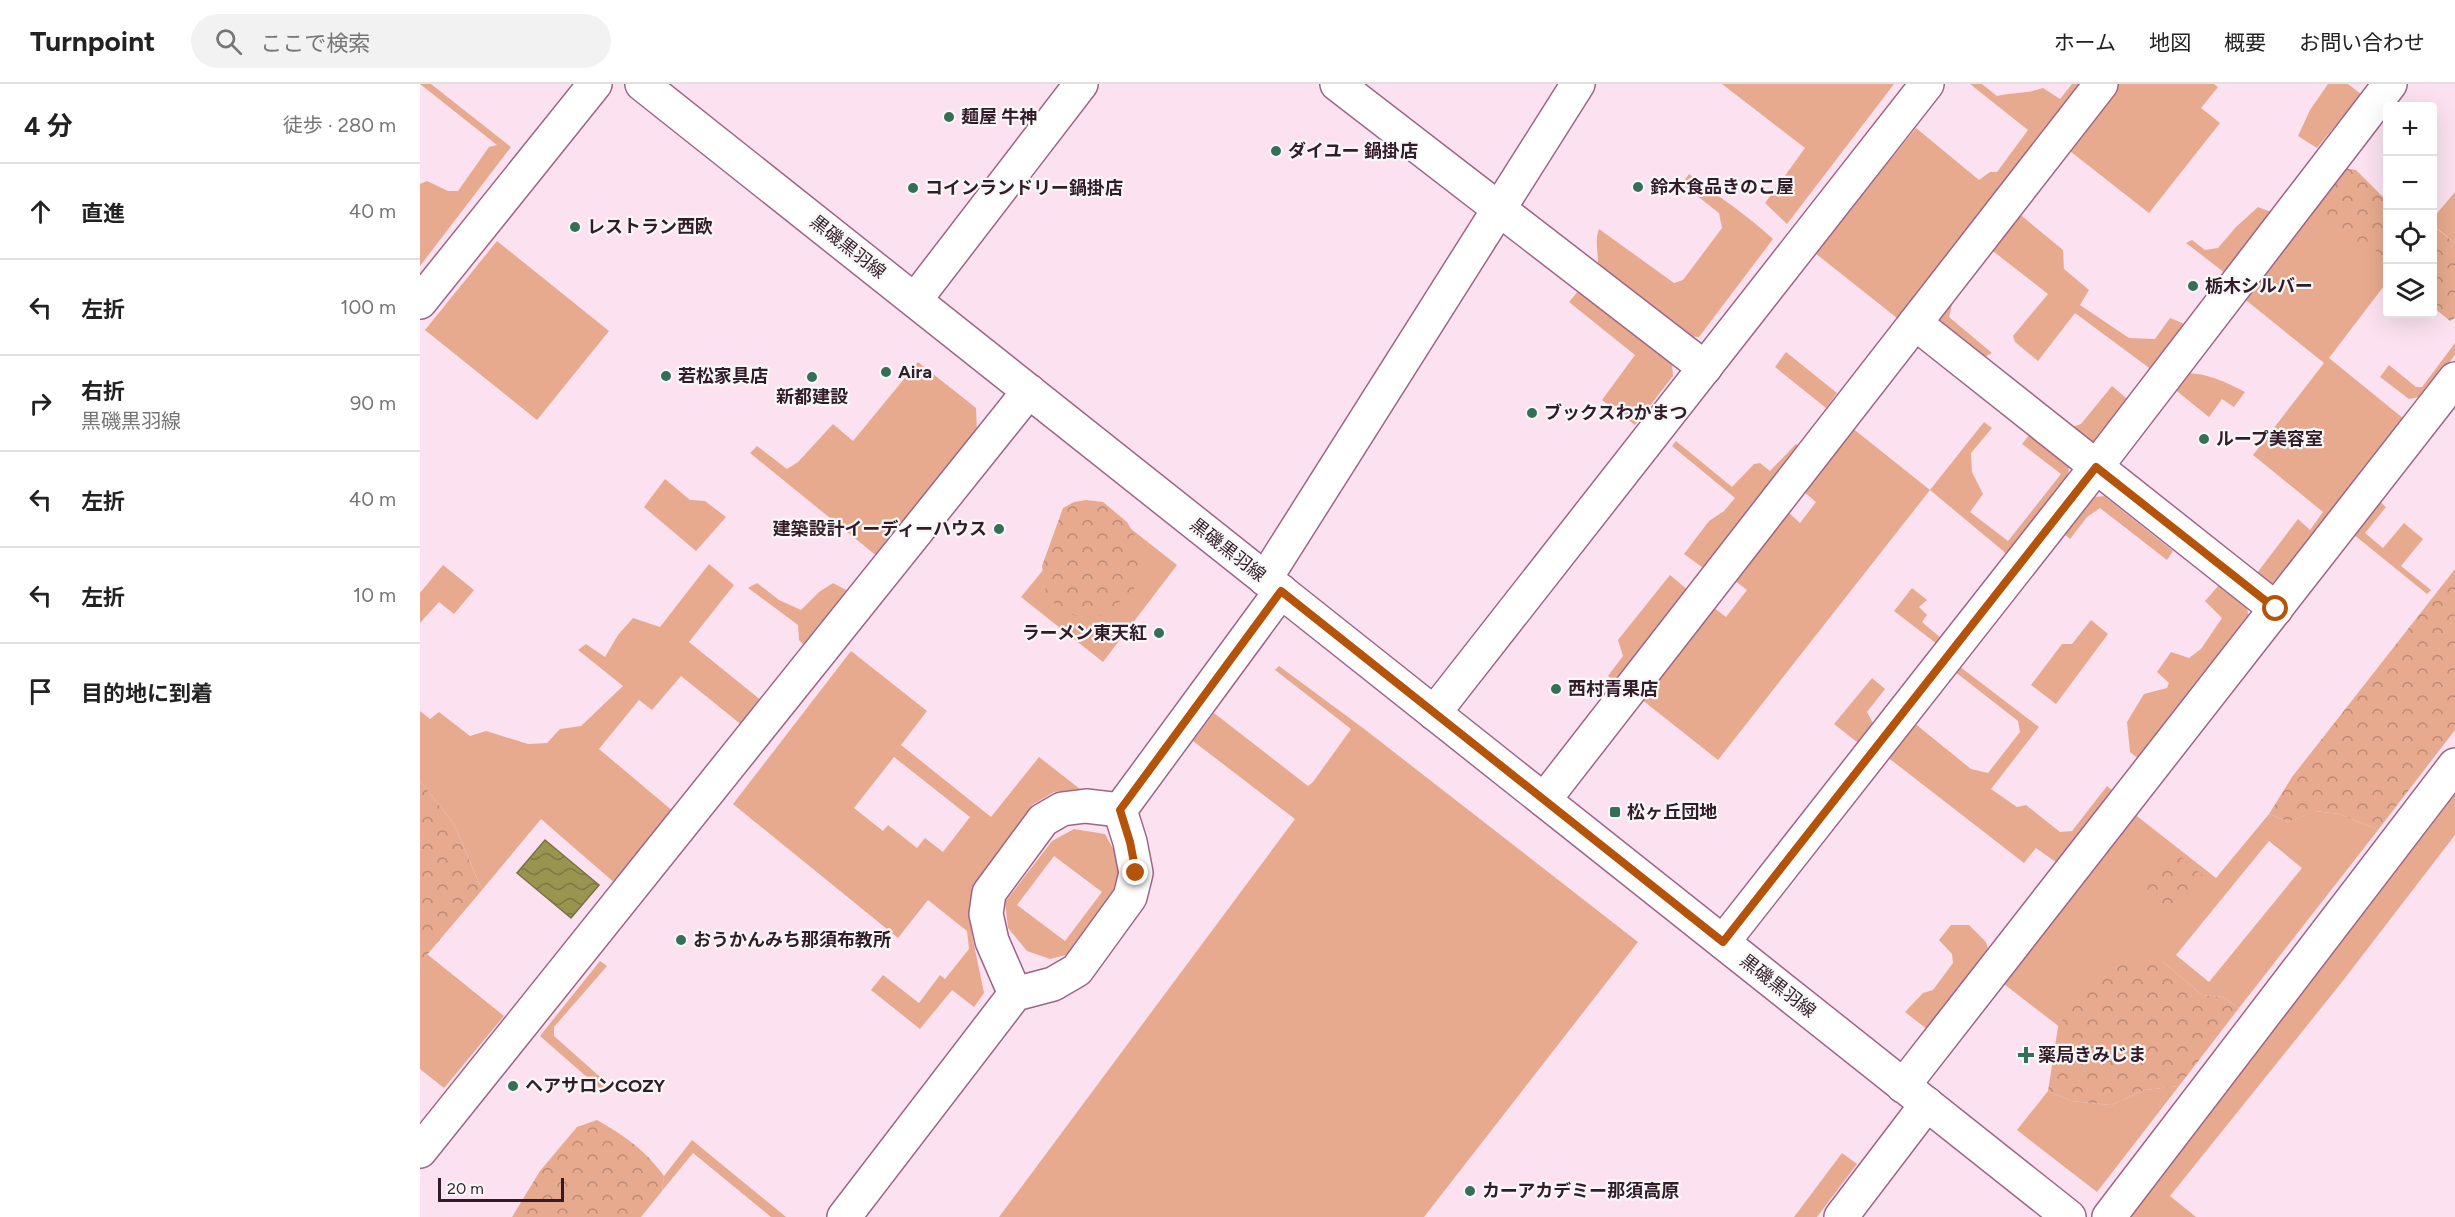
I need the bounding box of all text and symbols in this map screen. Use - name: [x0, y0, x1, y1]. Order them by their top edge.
- search box: [191, 14, 611, 68]
- text: Turnpoint: [30, 24, 155, 58]
- icon: search: [212, 25, 245, 58]
- text: ここで検索: [260, 30, 370, 57]
- text: ホーム: [2054, 30, 2116, 55]
- text: 地図: [2149, 30, 2191, 55]
- text: 概要: [2224, 30, 2266, 55]
- text: お問い合わせ: [2299, 30, 2425, 55]
- map controls: [2383, 102, 2437, 318]
- button: +: [2383, 102, 2437, 156]
- place label: 麺屋 牛神: [961, 106, 1037, 128]
- text: 4 分: [24, 110, 73, 142]
- marker: 麺屋 牛神: [942, 110, 956, 124]
- text: 徒歩 · 280 m: [283, 113, 396, 137]
- place label: ダイユー 鍋掛店: [1288, 140, 1418, 162]
- marker: ダイユー 鍋掛店: [1269, 144, 1283, 158]
- button: −: [2383, 156, 2437, 210]
- place label: 鈴木食品きのこ屋: [1650, 176, 1794, 198]
- place label: コインランドリー鍋掛店: [925, 177, 1123, 199]
- marker: 鈴木食品きのこ屋: [1631, 180, 1645, 194]
- marker: コインランドリー鍋掛店: [906, 181, 920, 195]
- icon: ahead: [24, 195, 57, 228]
- text: 40 m: [349, 199, 396, 223]
- text: 直進: [81, 200, 125, 227]
- button: locate: [2383, 210, 2437, 264]
- street label: 黒磯黒羽線: [806, 211, 890, 283]
- place label: レストラン西欧: [587, 216, 713, 238]
- marker: レストラン西欧: [568, 220, 582, 234]
- button: layers: [2383, 264, 2437, 318]
- place label: 栃木シルバー: [2205, 275, 2313, 297]
- marker: 栃木シルバー: [2186, 279, 2200, 293]
- icon: left: [24, 291, 57, 324]
- text: 100 m: [340, 295, 396, 319]
- text: 左折: [81, 296, 125, 323]
- place label: Aira: [898, 361, 932, 383]
- place label: 若松家具店: [678, 365, 768, 387]
- marker: Aira: [879, 365, 893, 379]
- marker: 若松家具店: [659, 369, 673, 383]
- marker: 新都建設: [805, 370, 819, 384]
- text: 右折: [81, 378, 125, 405]
- place label: 新都建設: [776, 386, 848, 408]
- icon: right: [24, 387, 57, 420]
- text: 90 m: [350, 391, 396, 415]
- place label: ブックスわかまつ: [1544, 402, 1687, 424]
- marker: ブックスわかまつ: [1525, 406, 1539, 420]
- text: 黒磯黒羽線: [81, 409, 181, 433]
- place label: ループ美容室: [2216, 428, 2323, 450]
- marker: ループ美容室: [2197, 432, 2211, 446]
- icon: left: [24, 483, 57, 516]
- text: 40 m: [349, 487, 396, 511]
- text: 左折: [81, 488, 125, 515]
- street label: 黒磯黒羽線: [1186, 514, 1270, 586]
- place label: 建築設計イーディーハウス: [773, 518, 987, 540]
- marker: 建築設計イーディーハウス: [992, 522, 1006, 536]
- icon: left: [24, 579, 57, 612]
- text: 10 m: [353, 583, 396, 607]
- text: 左折: [81, 584, 125, 611]
- route start: [2262, 595, 2288, 621]
- place label: ラーメン東天紅: [1022, 622, 1147, 644]
- marker: ラーメン東天紅: [1152, 626, 1166, 640]
- icon: arrive: [24, 675, 57, 708]
- place label: 西村青果店: [1568, 678, 1658, 700]
- text: 目的地に到着: [81, 680, 213, 707]
- marker: 西村青果店: [1549, 682, 1563, 696]
- place label: 松ヶ丘団地: [1627, 801, 1717, 823]
- marker: 松ヶ丘団地: [1608, 805, 1622, 819]
- route end: [1122, 859, 1148, 885]
- place label: おうかんみち那須布教所: [693, 929, 891, 951]
- marker: おうかんみち那須布教所: [674, 933, 688, 947]
- street label: 黒磯黒羽線: [1736, 950, 1820, 1022]
- place label: 薬局きみじま: [2038, 1044, 2146, 1066]
- marker: 薬局きみじま: [2019, 1048, 2033, 1062]
- place label: ヘアサロンCOZY: [525, 1075, 666, 1097]
- marker: ヘアサロンCOZY: [506, 1079, 520, 1093]
- scale bar: [438, 1175, 564, 1202]
- text: 20 m: [447, 1179, 484, 1198]
- place label: カーアカデミー那須高原: [1482, 1180, 1679, 1202]
- marker: カーアカデミー那須高原: [1463, 1184, 1477, 1198]

